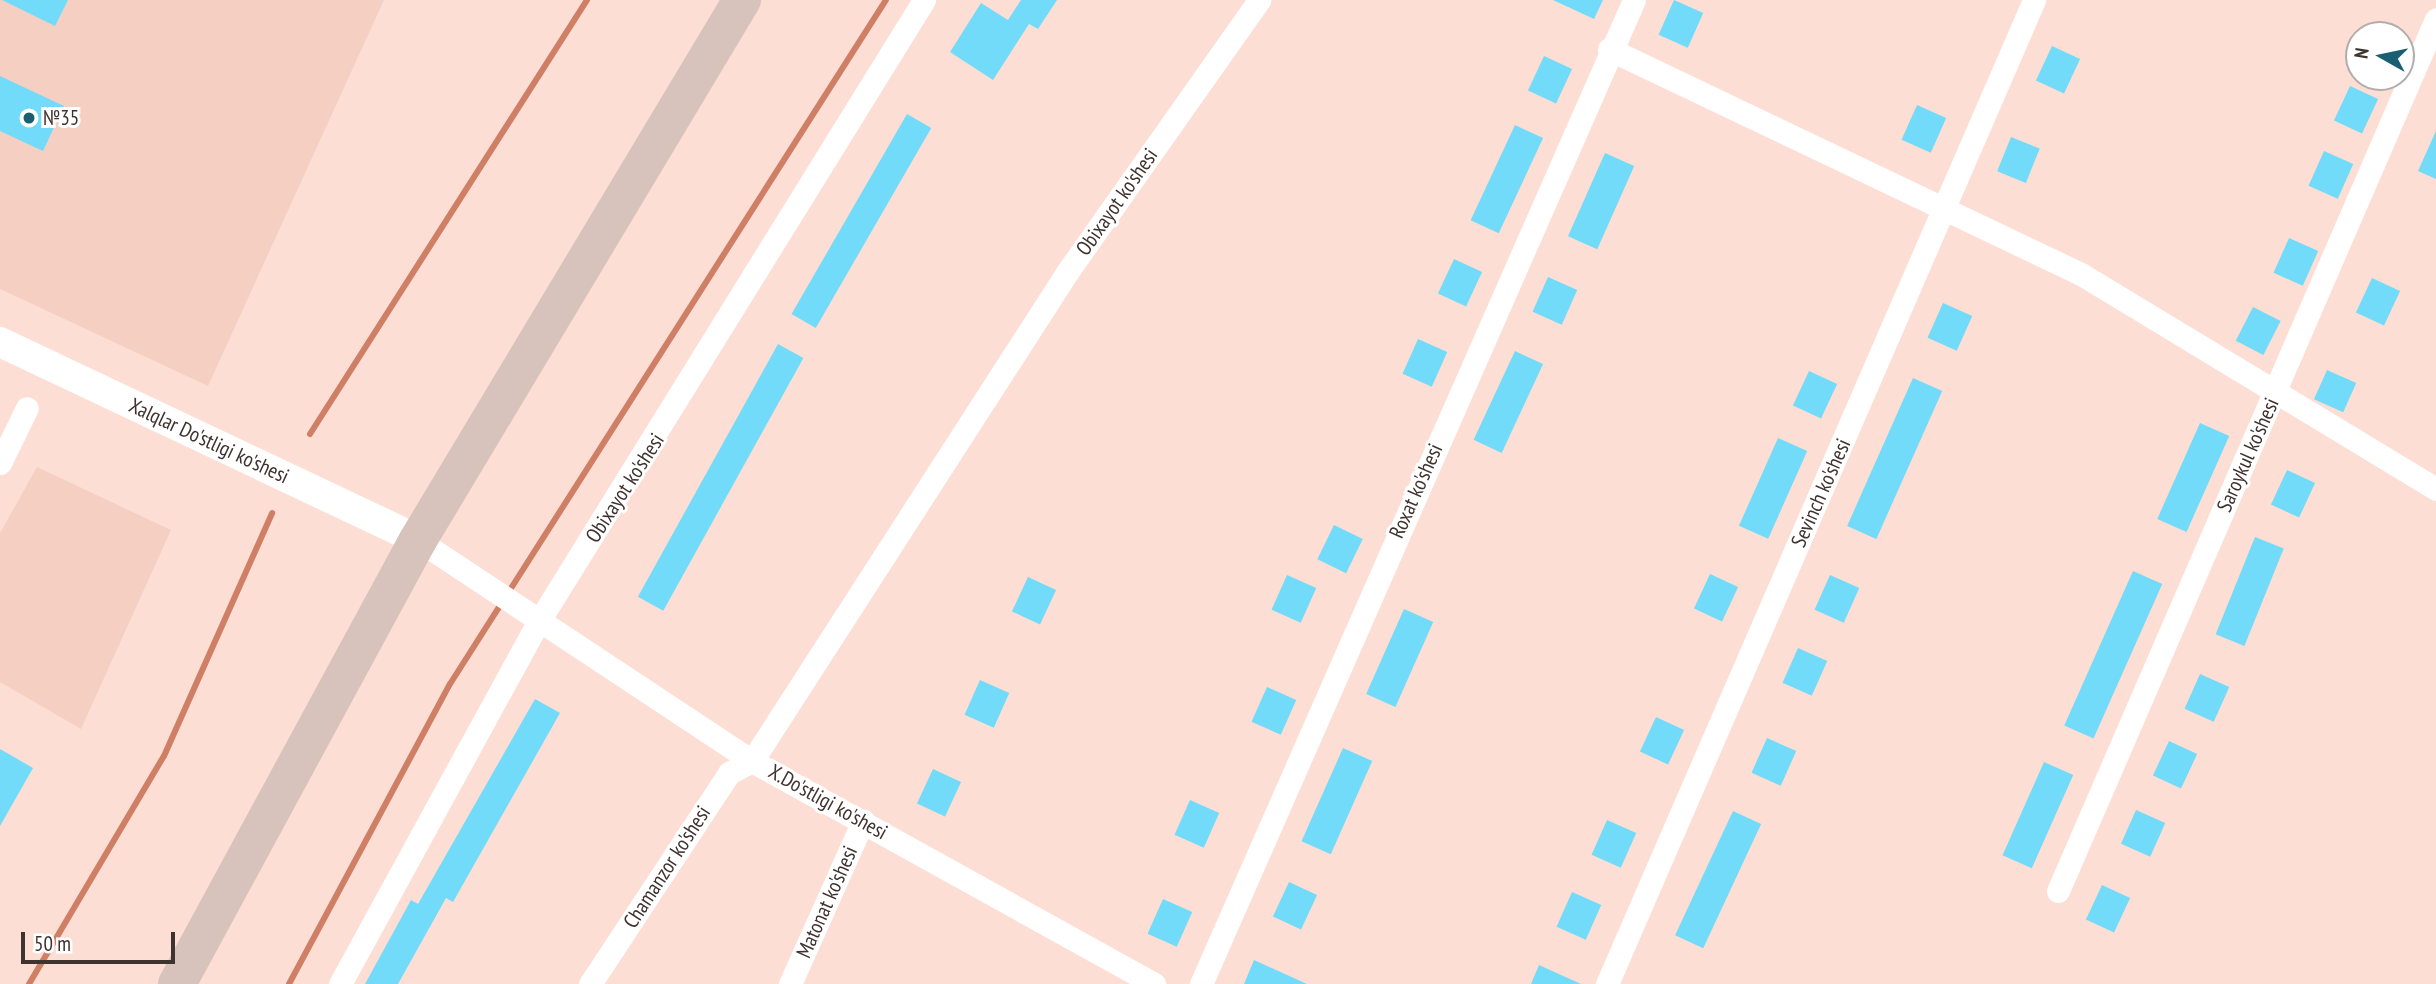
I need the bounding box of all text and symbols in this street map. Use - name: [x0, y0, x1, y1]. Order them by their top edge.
- north arrow: [2345, 21, 2415, 91]
- text: N: [2349, 46, 2374, 60]
- place label: №35: [43, 105, 79, 131]
- marker: №35: [21, 110, 37, 126]
- street label: Obixayot ko'shesi: [1071, 144, 1163, 260]
- street label: Xalqlar Do'stligi ko'shesi: [125, 393, 293, 489]
- street label: Saroykul ko'shesi: [2212, 394, 2284, 516]
- street label: Obixayot ko'shesi: [580, 429, 670, 547]
- street label: Sevinch ko'shesi: [1786, 435, 1856, 551]
- street label: Roxat ko'shesi: [1384, 440, 1448, 542]
- street label: X.Do'stligi ko'shesi: [764, 759, 892, 845]
- street label: Chamanzor ko'shesi: [618, 801, 716, 933]
- street label: Matonat ko'shesi: [791, 842, 863, 962]
- scale bar: [24, 918, 178, 962]
- text: 50 m: [34, 930, 71, 957]

